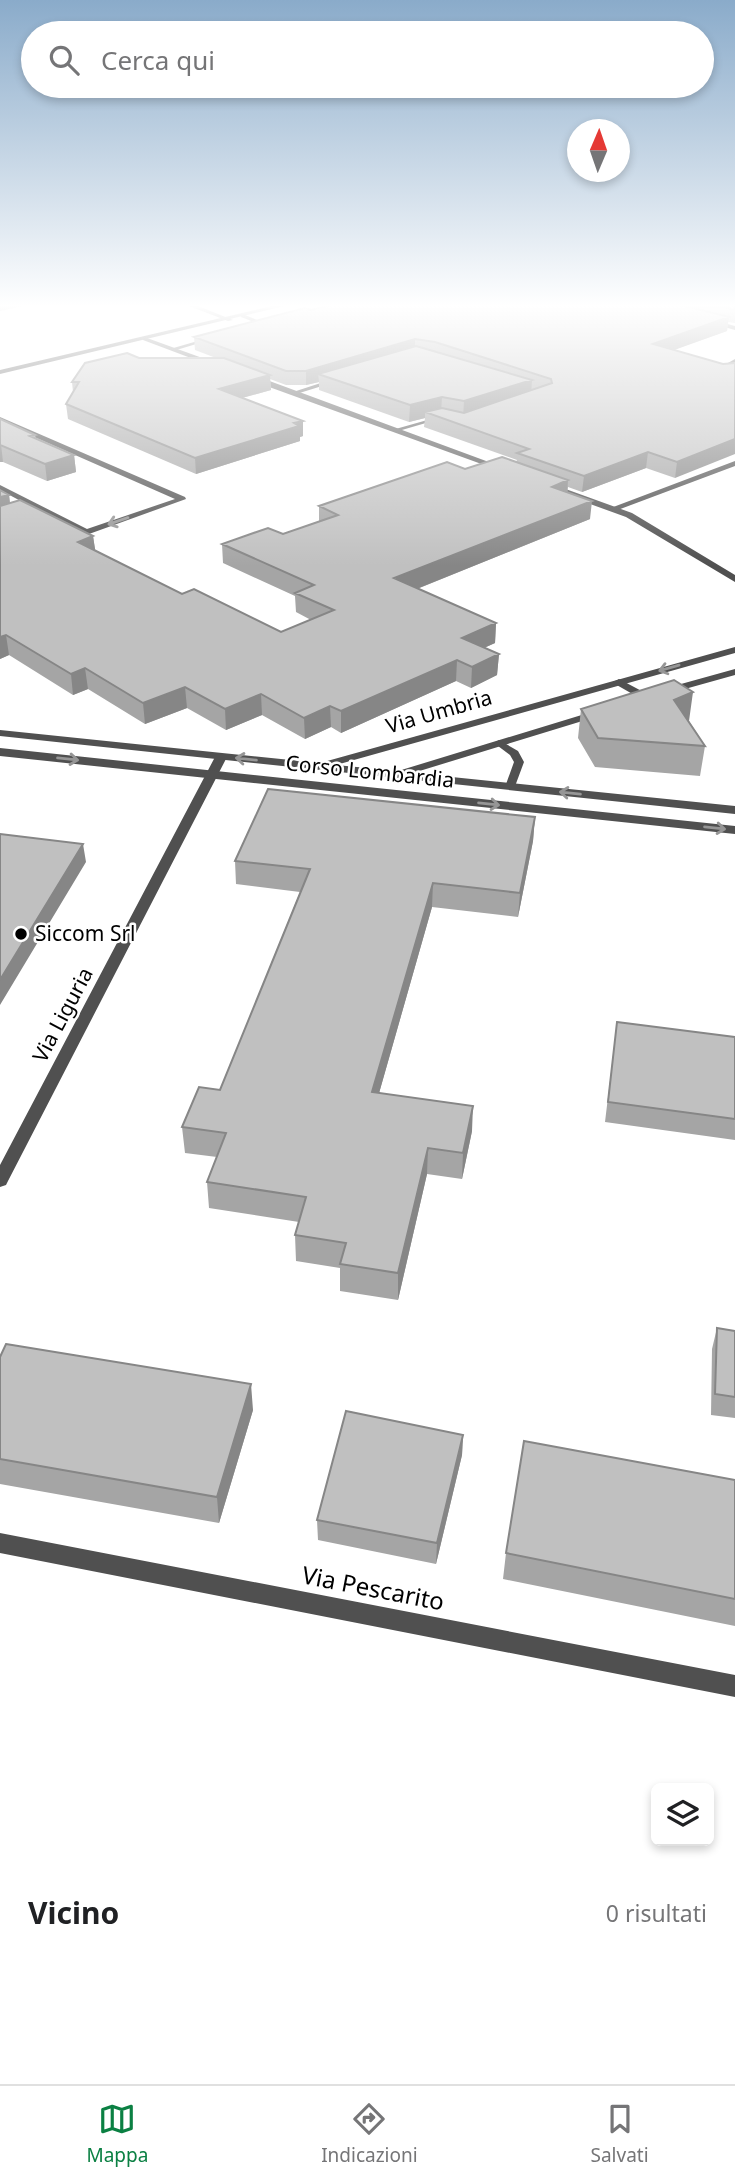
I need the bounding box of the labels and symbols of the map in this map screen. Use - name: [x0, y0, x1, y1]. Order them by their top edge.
- north arrow: [567, 119, 630, 182]
- one-way arrow: [107, 516, 129, 528]
- one-way arrow: [658, 662, 681, 675]
- street label: Via Umbria: [382, 683, 495, 740]
- street label: Corso Lombardia: [284, 748, 456, 794]
- one-way arrow: [235, 752, 258, 765]
- one-way arrow: [56, 753, 79, 766]
- one-way arrow: [559, 786, 581, 799]
- one-way arrow: [477, 797, 500, 810]
- one-way arrow: [703, 821, 726, 834]
- place label: Siccom Srl: [35, 919, 136, 947]
- marker: Siccom Srl: [13, 926, 29, 942]
- street label: Via Liguria: [25, 962, 99, 1067]
- street label: Via Pescarito: [299, 1558, 447, 1617]

